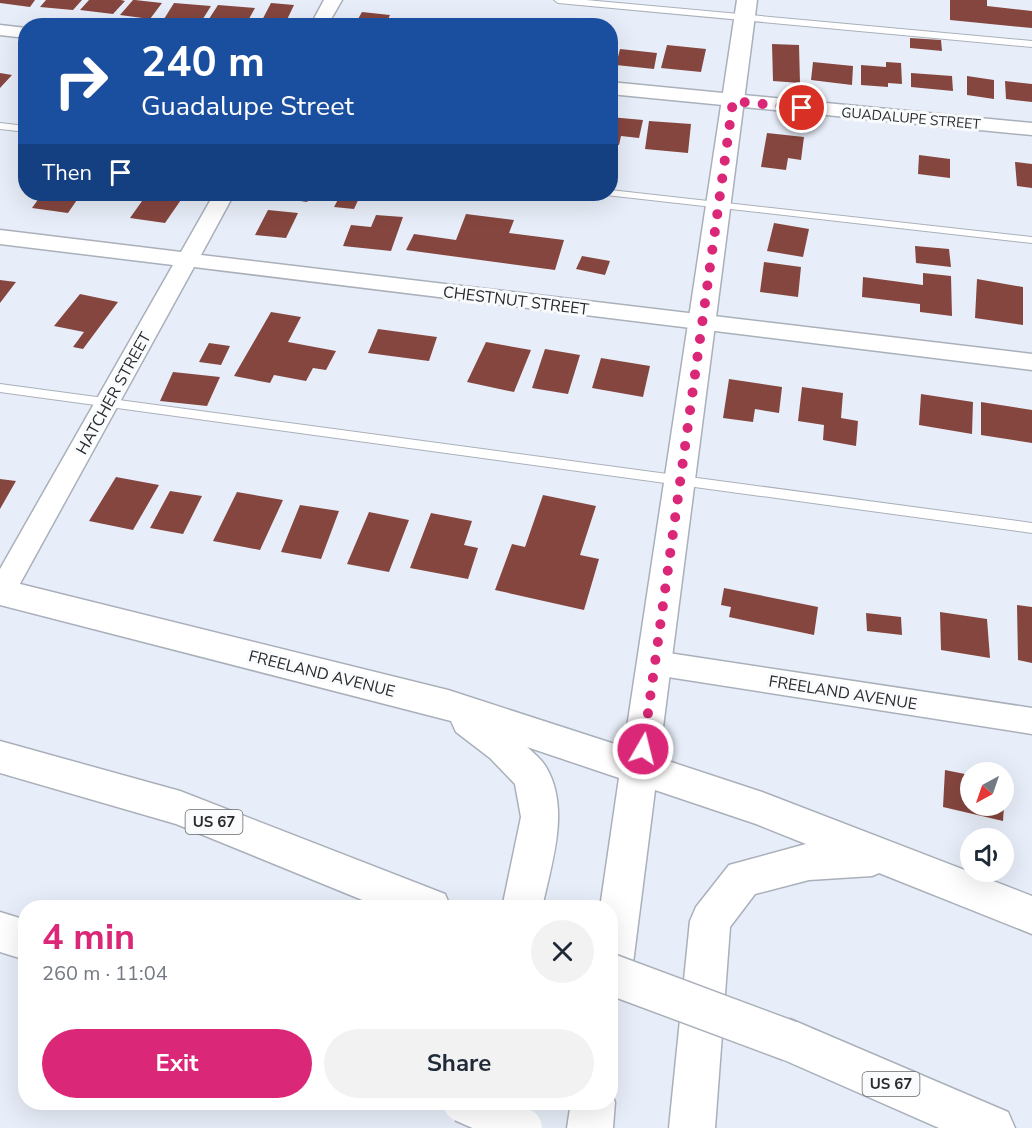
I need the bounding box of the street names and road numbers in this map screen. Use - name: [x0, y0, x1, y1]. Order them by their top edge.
- street label: GUADALUPE STREET: [841, 103, 982, 134]
- street label: CHESTNUT STREET: [442, 281, 590, 321]
- street label: HATCHER STREET: [71, 328, 157, 459]
- street label: FREELAND AVENUE: [246, 645, 397, 703]
- street label: FREELAND AVENUE: [767, 670, 919, 716]
- road number: US 67: [186, 810, 242, 834]
- road number: US 67: [862, 1072, 920, 1096]

